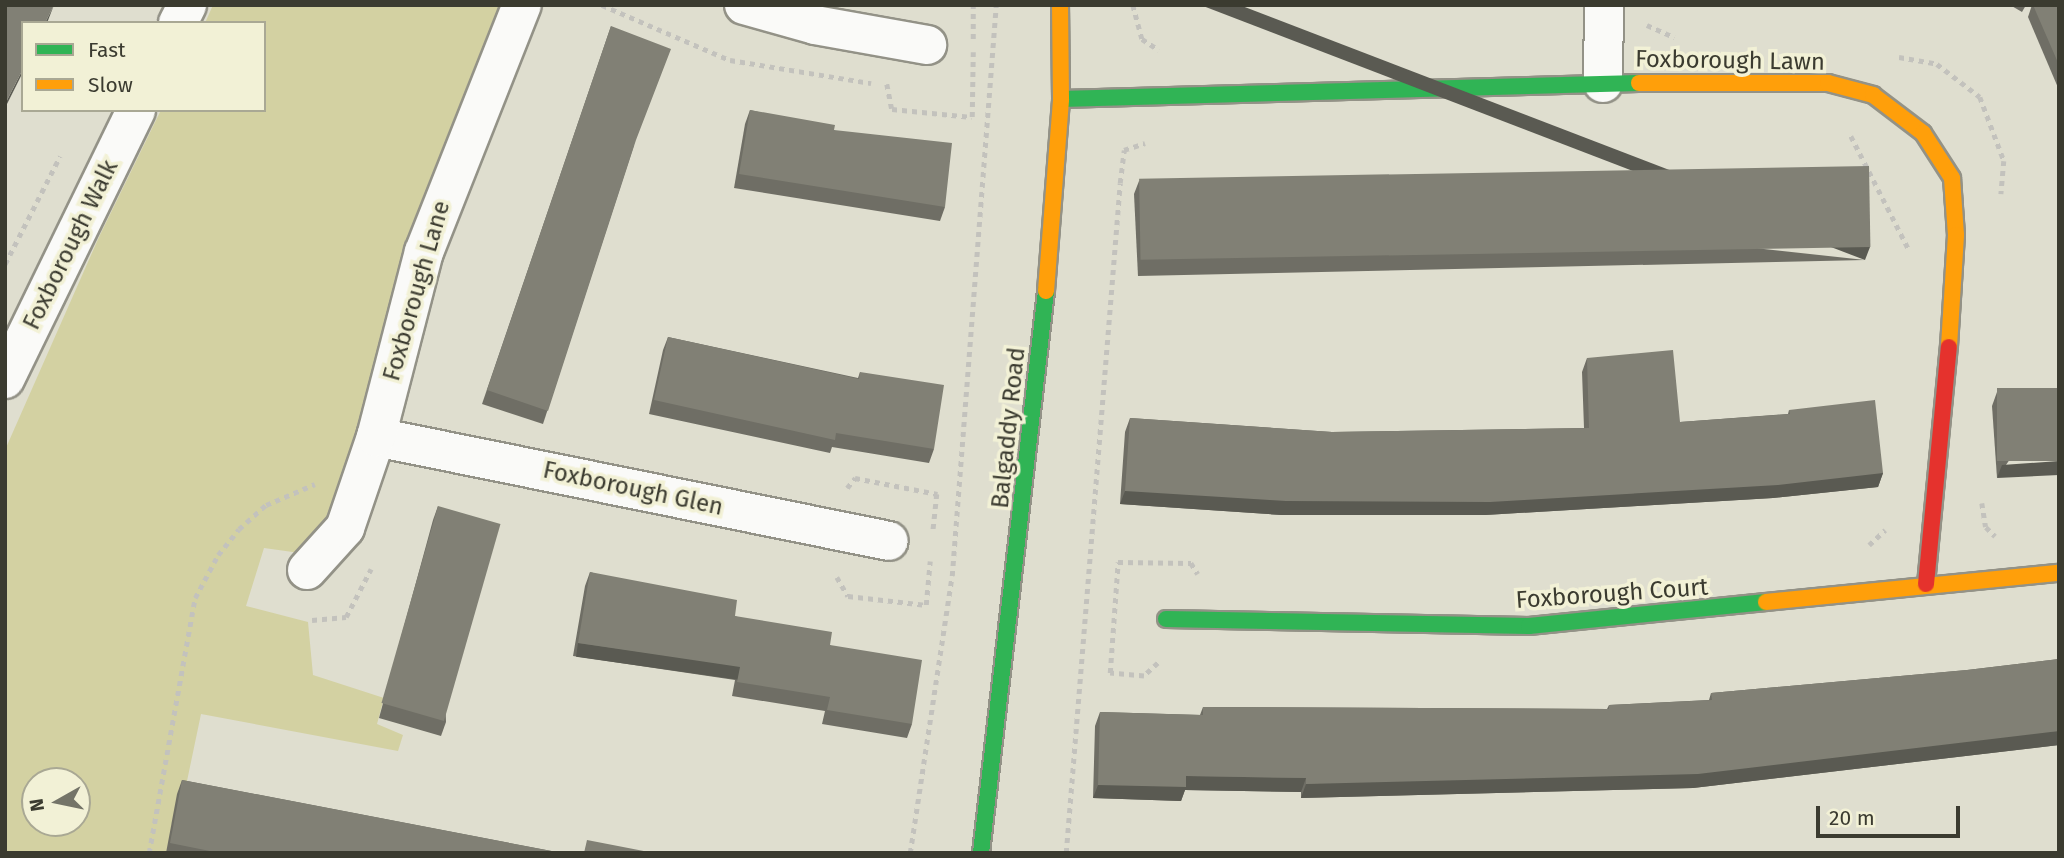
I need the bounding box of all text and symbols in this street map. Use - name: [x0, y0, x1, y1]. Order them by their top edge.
- legend: [21, 21, 266, 112]
- text: Fast: [88, 37, 126, 63]
- street label: Foxborough Lawn: [1635, 45, 1825, 77]
- text: Slow: [88, 72, 133, 98]
- street label: Foxborough Walk: [17, 155, 125, 335]
- street label: Foxborough Lane: [378, 198, 456, 384]
- street label: Balgaddy Road: [986, 346, 1032, 510]
- street label: Foxborough Glen: [540, 456, 726, 522]
- street label: Foxborough Court: [1515, 573, 1709, 615]
- north arrow: [21, 767, 91, 837]
- scale bar: [1819, 792, 1962, 836]
- text: N: [24, 797, 49, 813]
- text: 20 m: [1829, 805, 1875, 831]

